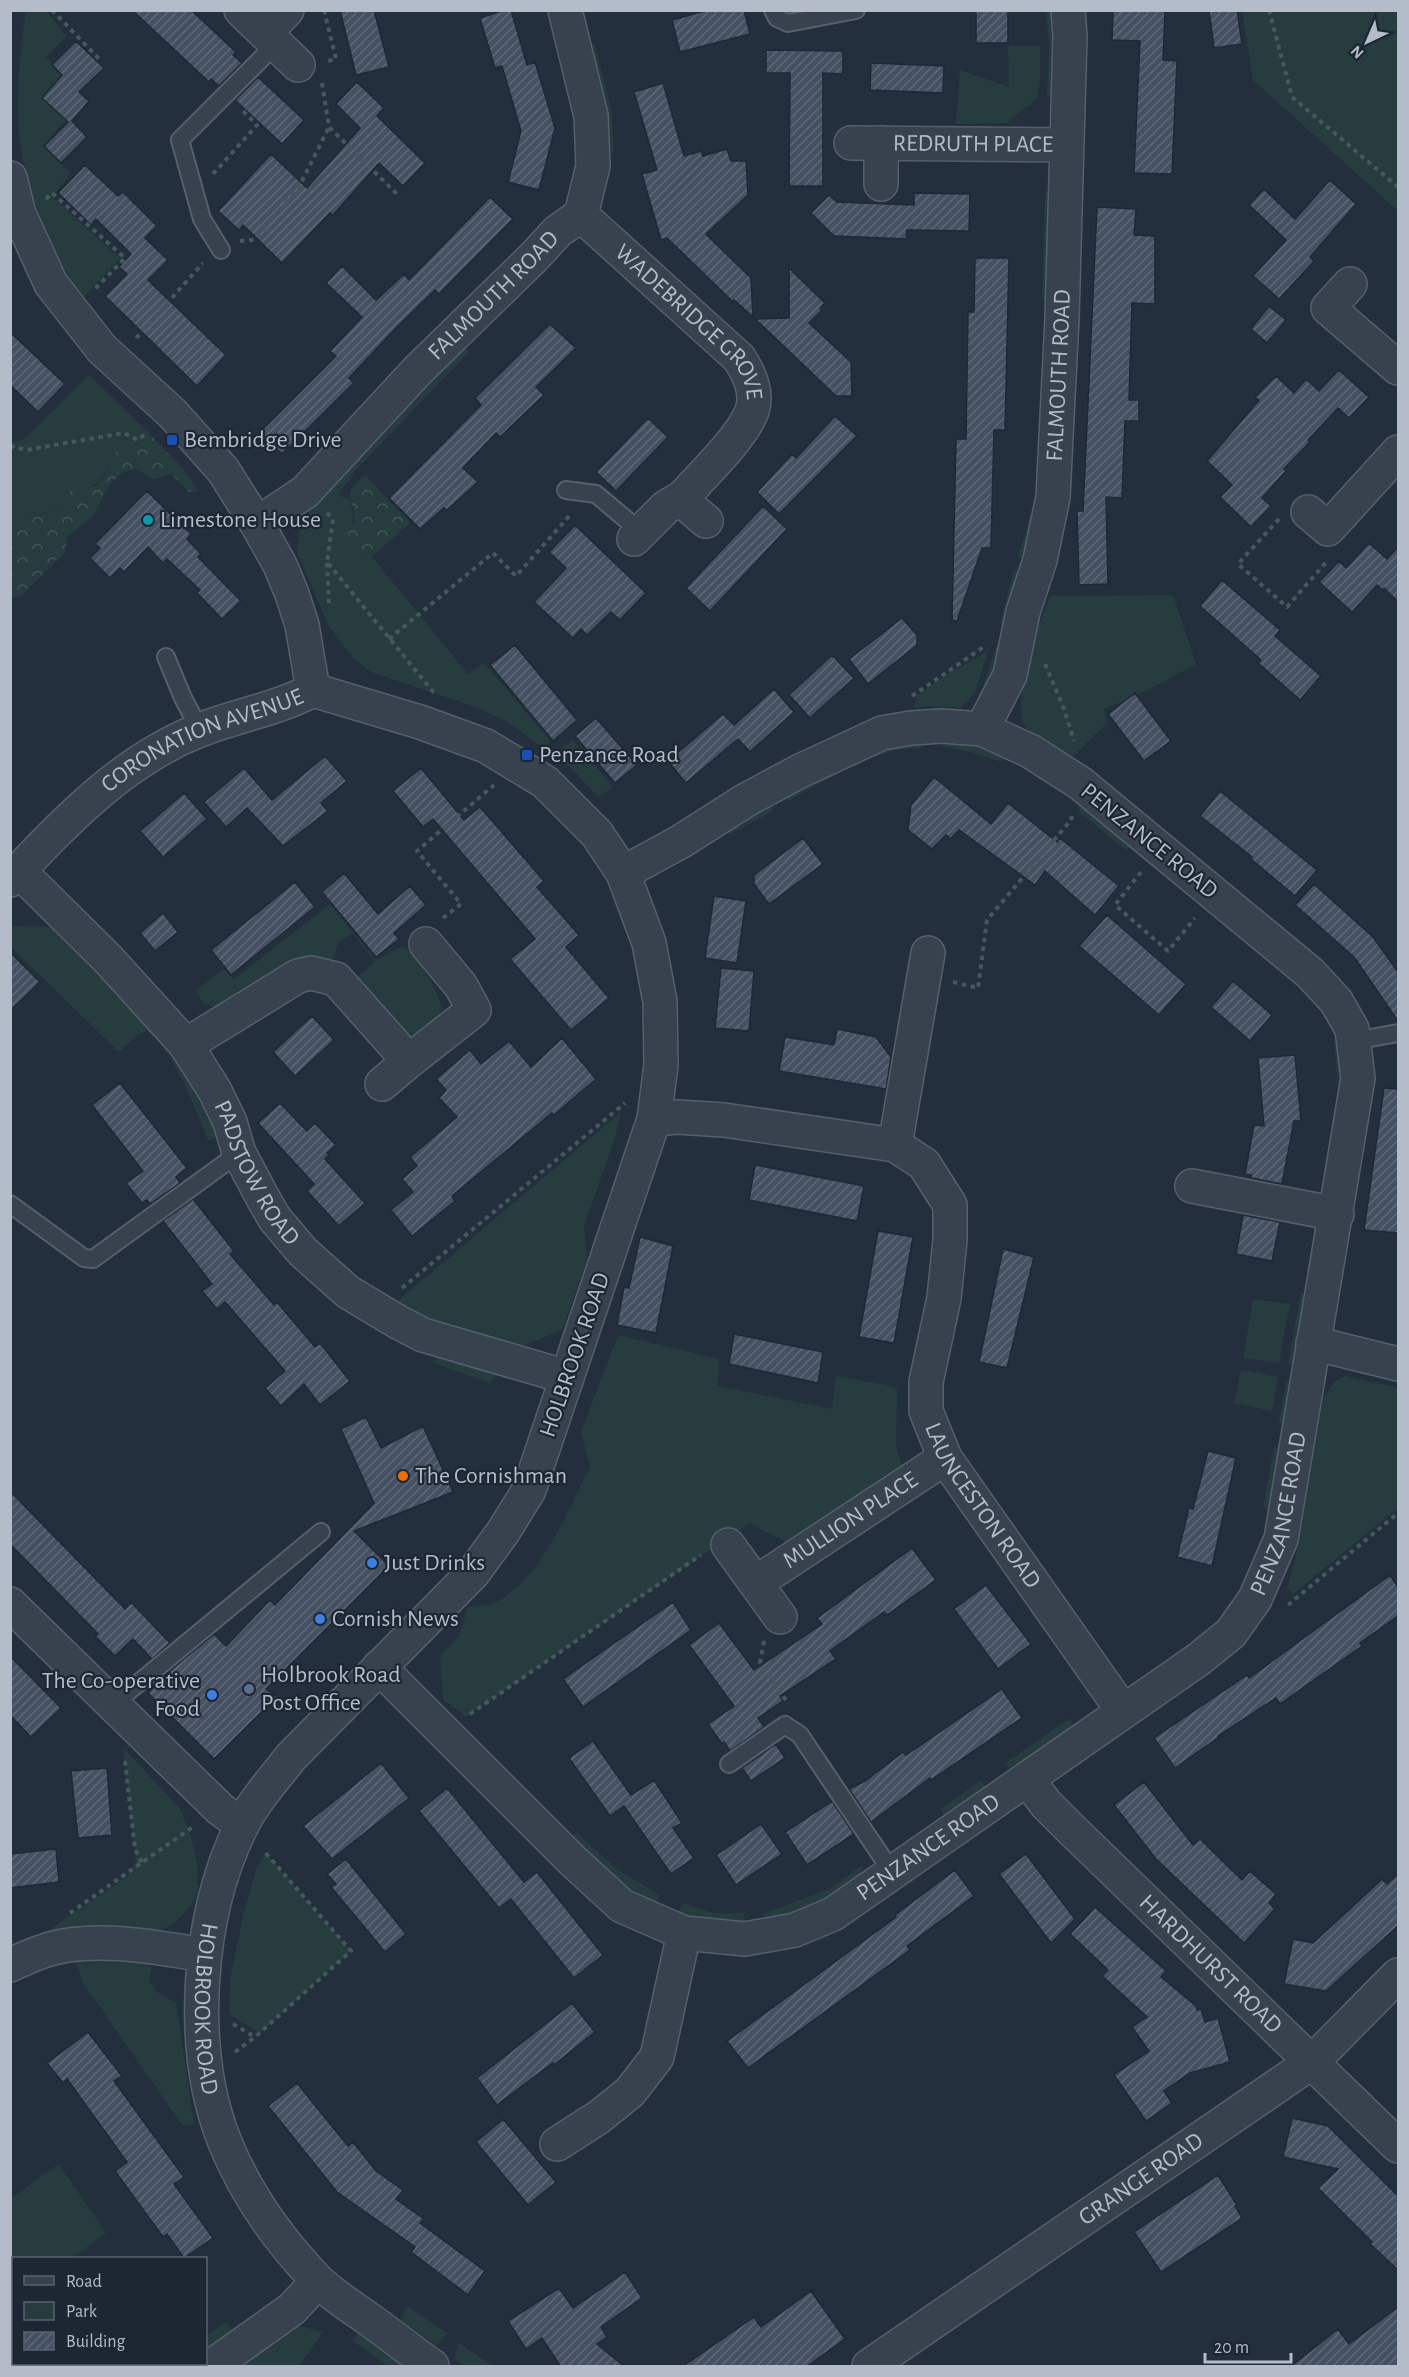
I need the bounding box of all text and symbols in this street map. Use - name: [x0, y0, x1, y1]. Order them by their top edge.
- north arrow: [1337, 12, 1397, 72]
- text: N: [1348, 42, 1367, 62]
- street label: REDRUTH PLACE: [893, 131, 1054, 157]
- street label: FALMOUTH ROAD: [424, 227, 563, 365]
- street label: WADEBRIDGE GROVE: [610, 240, 766, 401]
- street label: FALMOUTH ROAD: [1043, 289, 1075, 462]
- place label: Bembridge Drive: [184, 428, 342, 452]
- marker: Bembridge Drive: [165, 433, 179, 447]
- place label: Limestone House: [160, 508, 321, 532]
- marker: Limestone House: [141, 513, 155, 527]
- street label: CORONATION AVENUE: [97, 684, 307, 797]
- place label: Penzance Road: [539, 743, 679, 767]
- marker: Penzance Road: [520, 748, 534, 762]
- street label: PENZANCE ROAD: [1076, 779, 1222, 903]
- street label: PADSTOW ROAD: [210, 1097, 304, 1250]
- street label: HOLBROOK ROAD: [536, 1270, 614, 1440]
- street label: LAUNCESTON ROAD: [920, 1419, 1045, 1593]
- street label: PENZANCE ROAD: [1246, 1430, 1311, 1599]
- place label: The Cornishman: [415, 1464, 567, 1488]
- street label: MULLION PLACE: [779, 1467, 922, 1573]
- marker: The Cornishman: [396, 1469, 410, 1483]
- place label: Just Drinks: [384, 1551, 485, 1575]
- marker: Just Drinks: [365, 1556, 379, 1570]
- place label: Cornish News: [332, 1607, 459, 1631]
- marker: Cornish News: [313, 1612, 327, 1626]
- place label: Holbrook Road Post Office: [261, 1663, 401, 1715]
- place label: The Co-operative Food: [42, 1669, 200, 1721]
- marker: Holbrook Road Post Office: [242, 1682, 256, 1696]
- marker: The Co-operative Food: [205, 1688, 219, 1702]
- street label: PENZANCE ROAD: [852, 1790, 1004, 1906]
- street label: HARDHURST ROAD: [1135, 1890, 1286, 2038]
- street label: HOLBROOK ROAD: [190, 1921, 222, 2097]
- street label: GRANGE ROAD: [1075, 2128, 1208, 2230]
- legend: [12, 2257, 207, 2365]
- text: Road: [66, 2273, 102, 2291]
- text: Park: [66, 2303, 98, 2321]
- scale bar: [1205, 2326, 1290, 2364]
- text: Building: [66, 2333, 126, 2351]
- text: 20 m: [1214, 2339, 1249, 2357]

